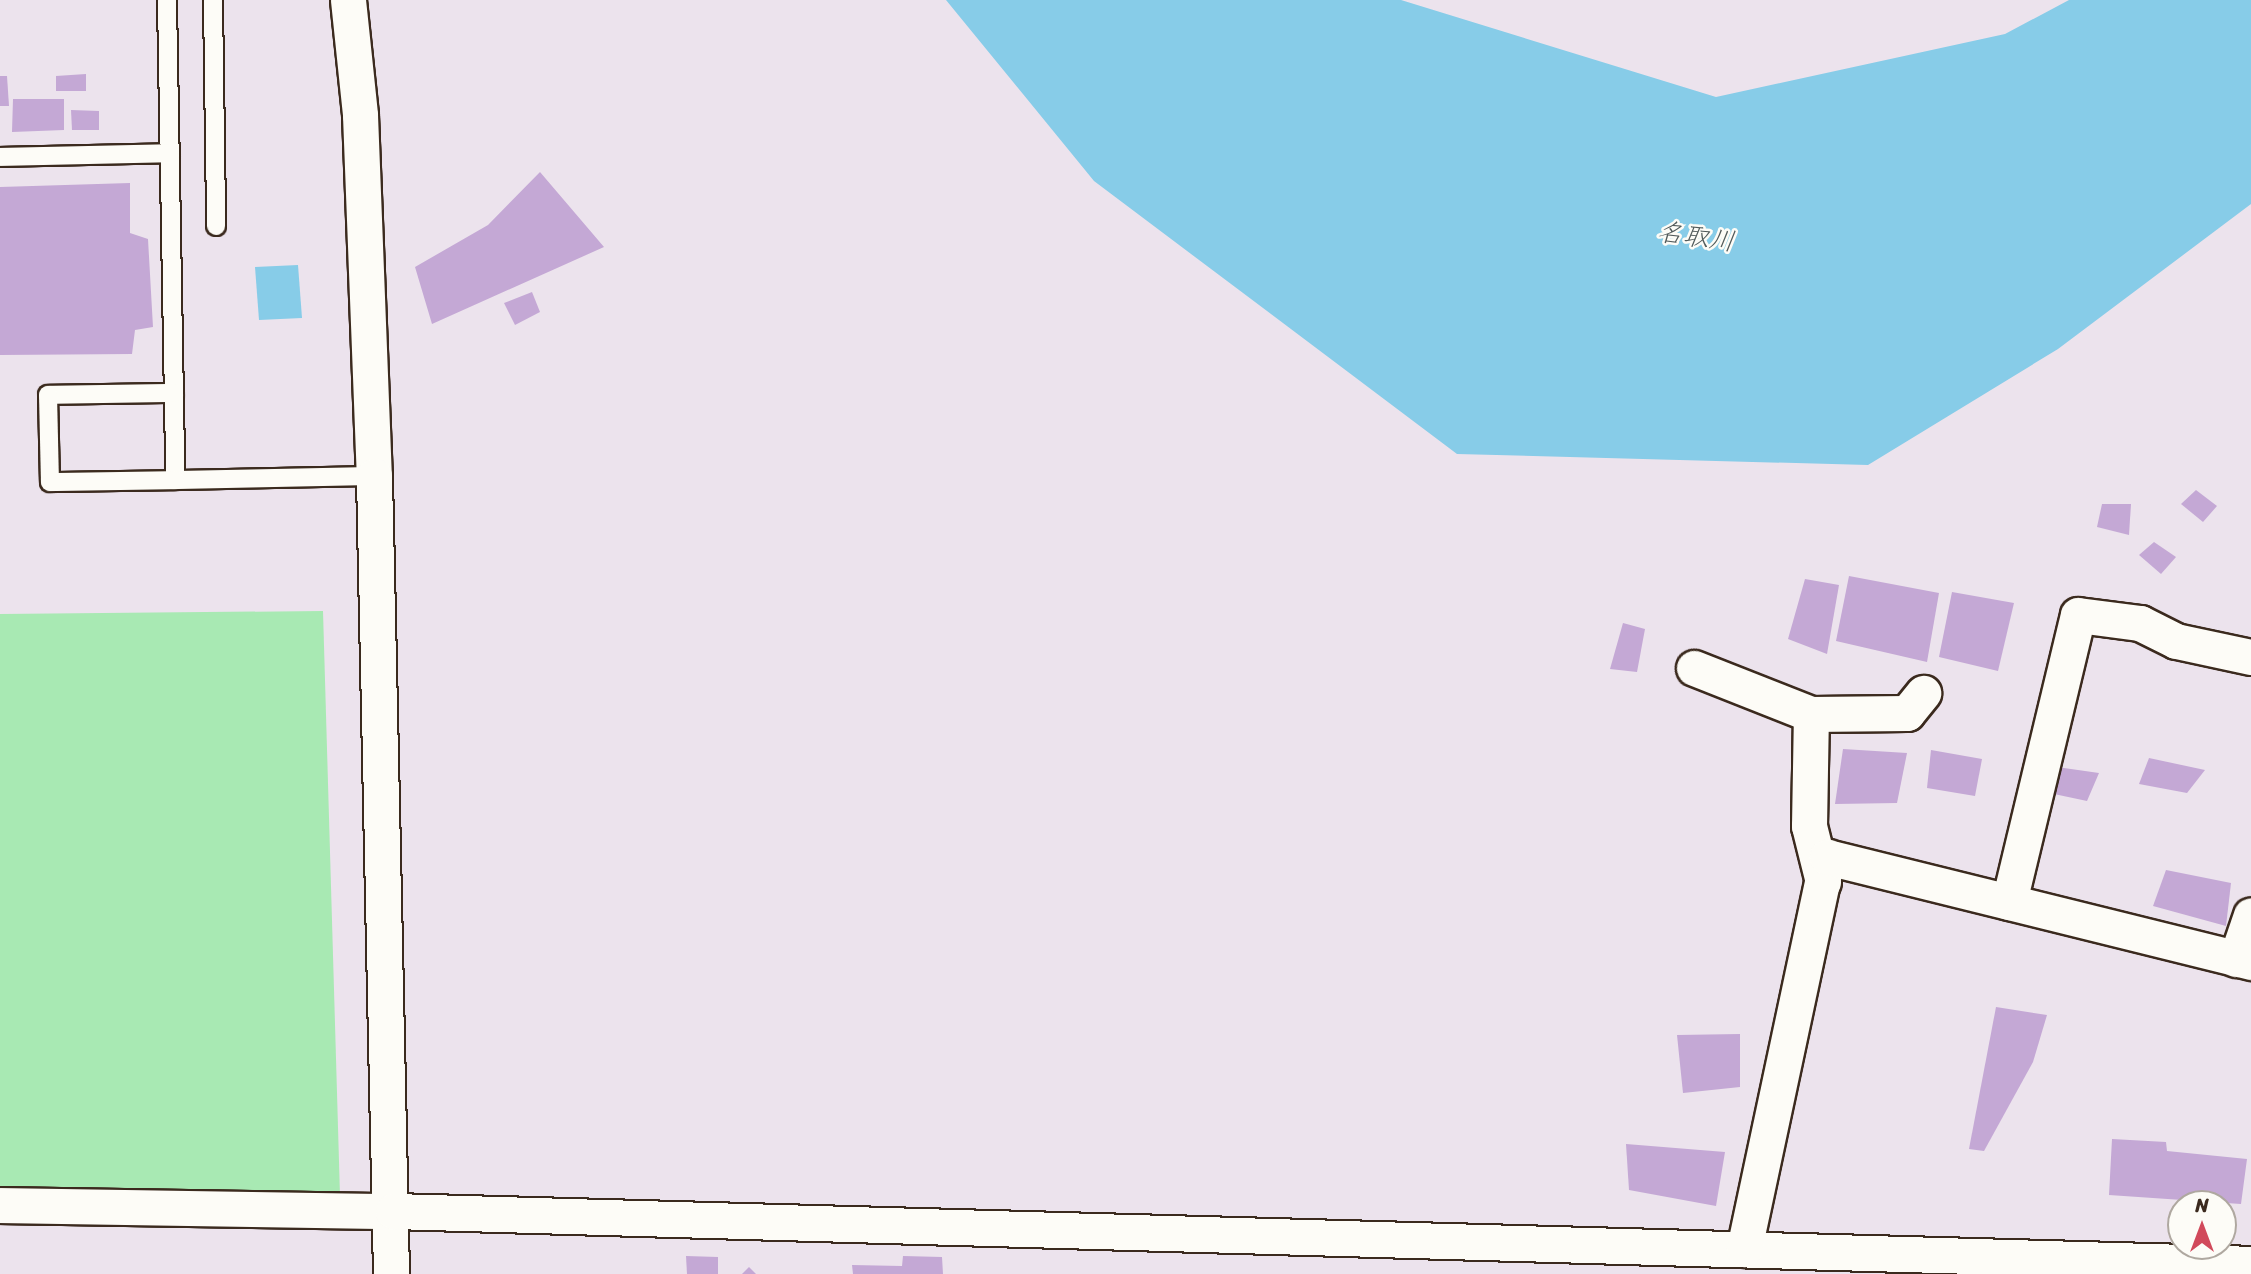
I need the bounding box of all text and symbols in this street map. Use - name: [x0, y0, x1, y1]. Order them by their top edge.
- water label: 名取川: [1655, 216, 1737, 258]
- text: N: [2195, 1189, 2209, 1222]
- north arrow: [2167, 1190, 2237, 1260]

